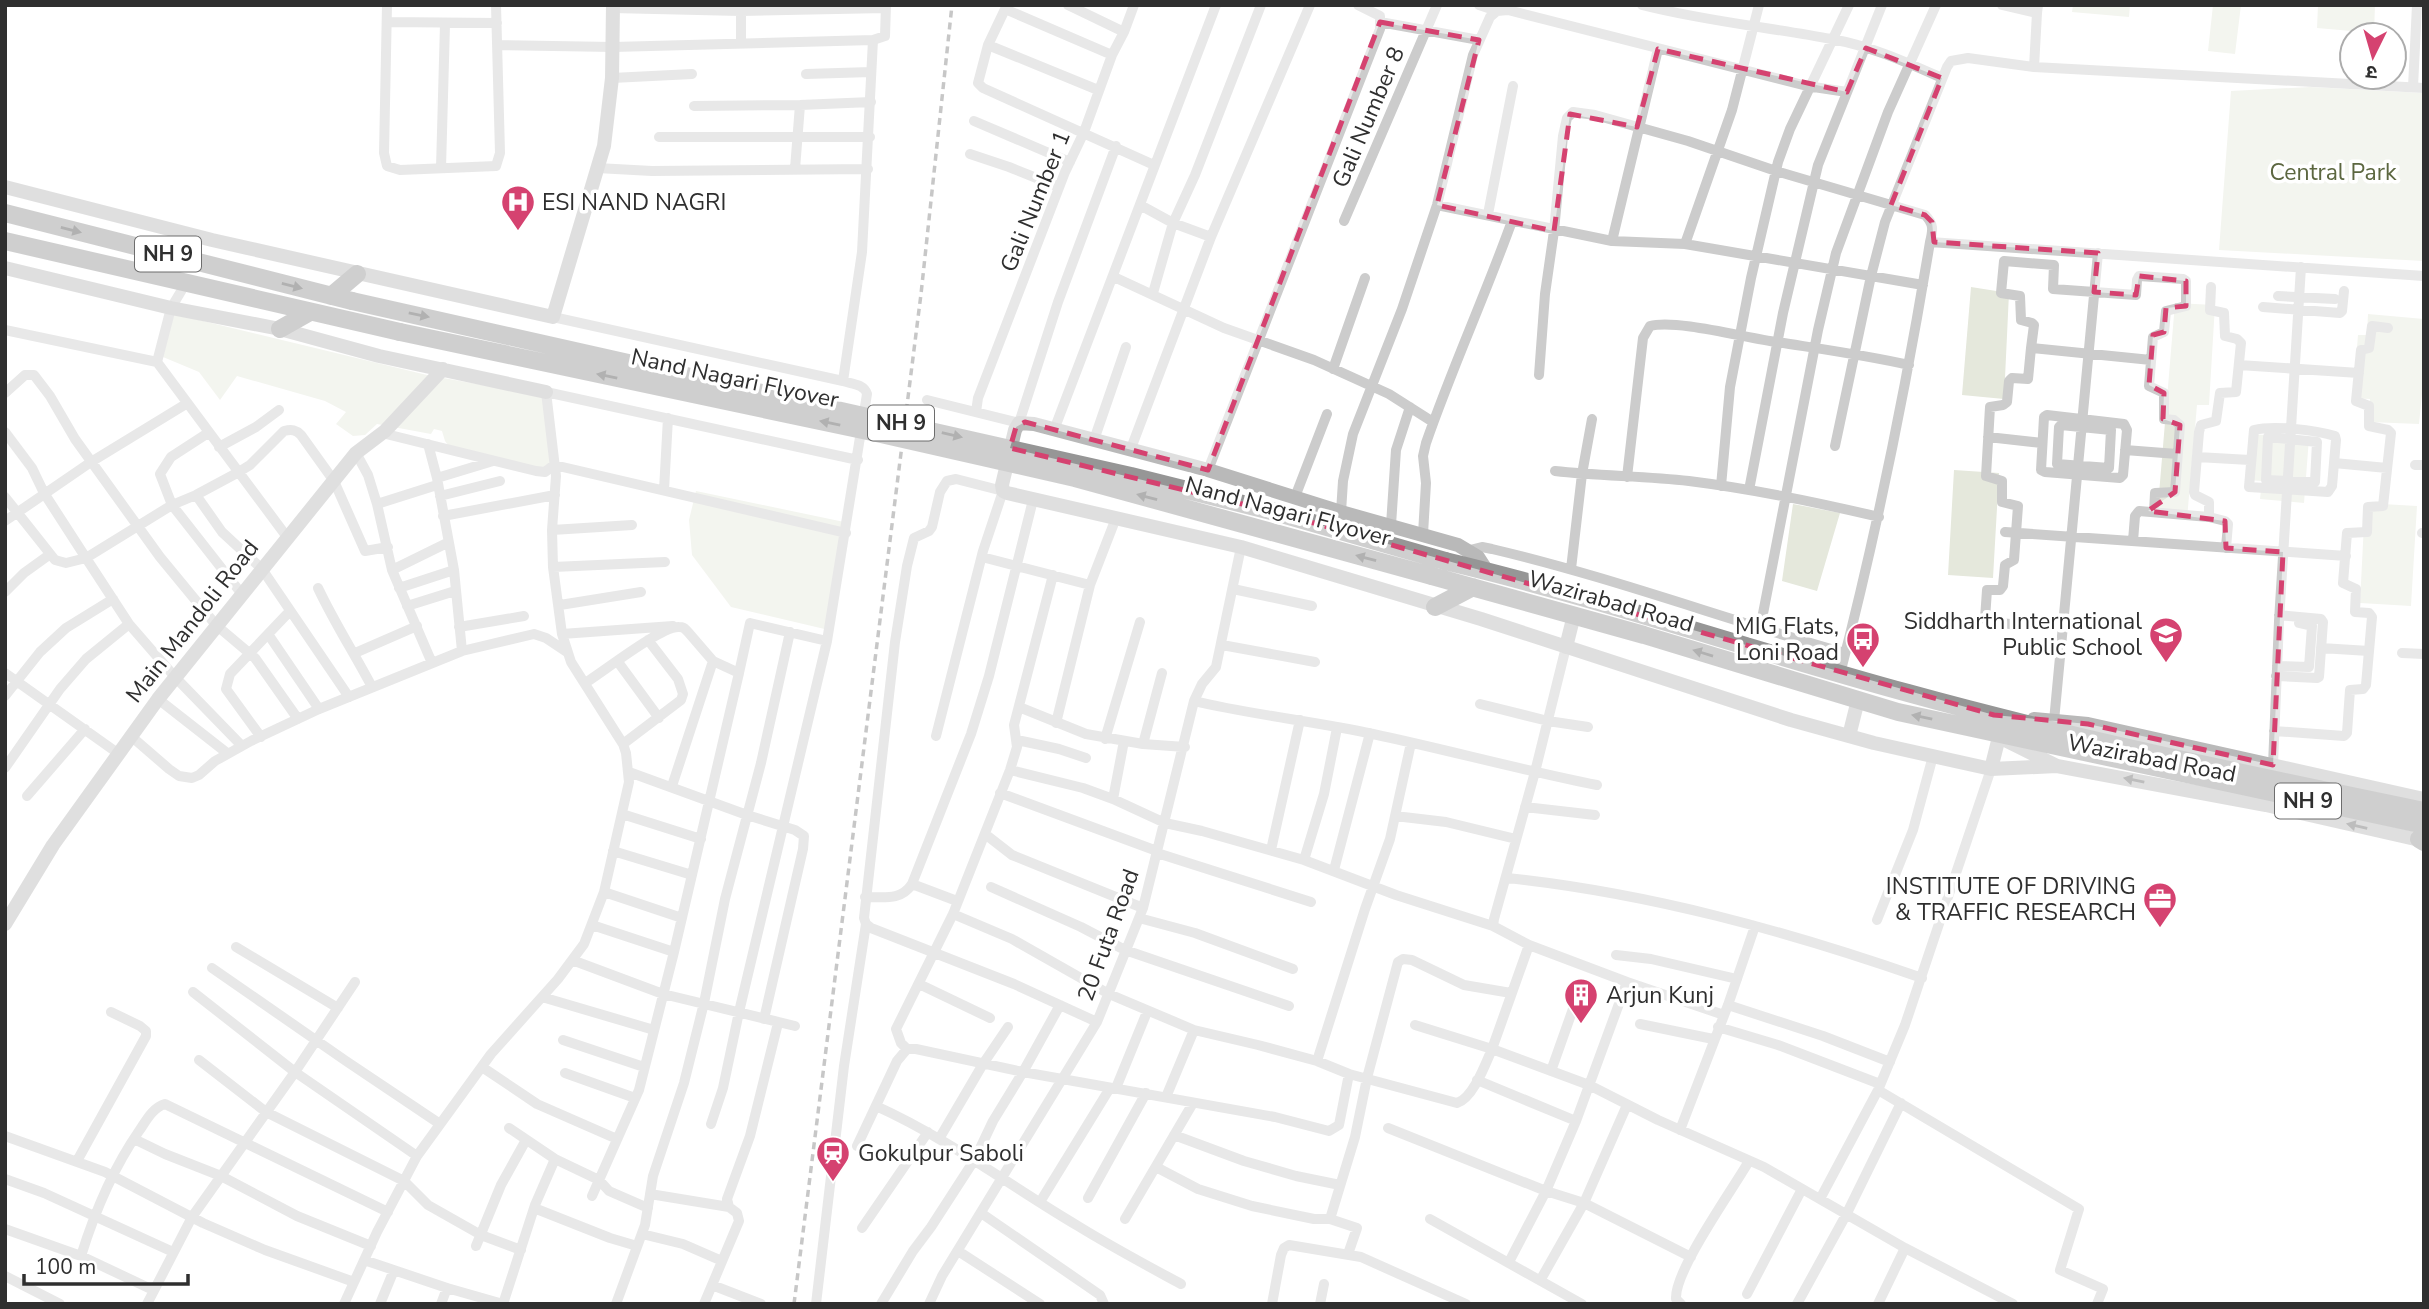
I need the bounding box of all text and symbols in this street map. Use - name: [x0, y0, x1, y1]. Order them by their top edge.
- north arrow: [2338, 21, 2408, 91]
- street label: Gali Number 8: [1325, 42, 1412, 192]
- text: उ: [2364, 58, 2378, 85]
- street label: Gali Number 1: [993, 126, 1078, 277]
- park label: Central Park: [2270, 157, 2397, 188]
- hospital icon: ESI NAND NAGRI: [499, 183, 537, 232]
- place label: ESI NAND NAGRI: [542, 187, 726, 218]
- one-way arrow: [61, 225, 83, 236]
- road number: NH 9: [135, 236, 201, 272]
- one-way arrow: [281, 281, 303, 292]
- one-way arrow: [408, 310, 430, 321]
- street label: Nand Nagari Flyover: [628, 341, 842, 416]
- one-way arrow: [596, 370, 618, 381]
- road number: NH 9: [868, 406, 934, 440]
- one-way arrow: [819, 417, 841, 428]
- one-way arrow: [941, 430, 963, 441]
- street label: Nand Nagari Flyover: [1182, 469, 1395, 554]
- one-way arrow: [1136, 492, 1157, 502]
- street label: Main Mandoli Road: [119, 533, 266, 709]
- one-way arrow: [1355, 552, 1377, 563]
- street label: Wazirabad Road: [1524, 563, 1697, 640]
- place label: Siddharth International Public School: [1904, 606, 2142, 663]
- place label: MIG Flats, Loni Road: [1735, 611, 1839, 668]
- school or university icon: Siddharth International Public School: [2147, 615, 2185, 664]
- bus stop icon: MIG Flats, Loni Road: [1844, 620, 1882, 669]
- one-way arrow: [1693, 647, 1714, 657]
- one-way arrow: [1911, 712, 1933, 723]
- street label: Wazirabad Road: [2065, 727, 2239, 790]
- one-way arrow: [2123, 775, 2145, 786]
- road number: NH 9: [2275, 784, 2341, 818]
- one-way arrow: [2346, 820, 2368, 831]
- street label: 20 Futa Road: [1070, 865, 1147, 1006]
- place label: INSTITUTE OF DRIVING & TRAFFIC RESEARCH: [1886, 871, 2136, 928]
- office icon: INSTITUTE OF DRIVING & TRAFFIC RESEARCH: [2141, 880, 2179, 929]
- building icon: Arjun Kunj: [1562, 976, 1600, 1025]
- place label: Arjun Kunj: [1606, 980, 1714, 1011]
- station icon: Gokulpur Saboli: [814, 1134, 852, 1183]
- place label: Gokulpur Saboli: [858, 1138, 1024, 1169]
- scale bar: [24, 1242, 189, 1286]
- text: 100 m: [35, 1253, 96, 1281]

